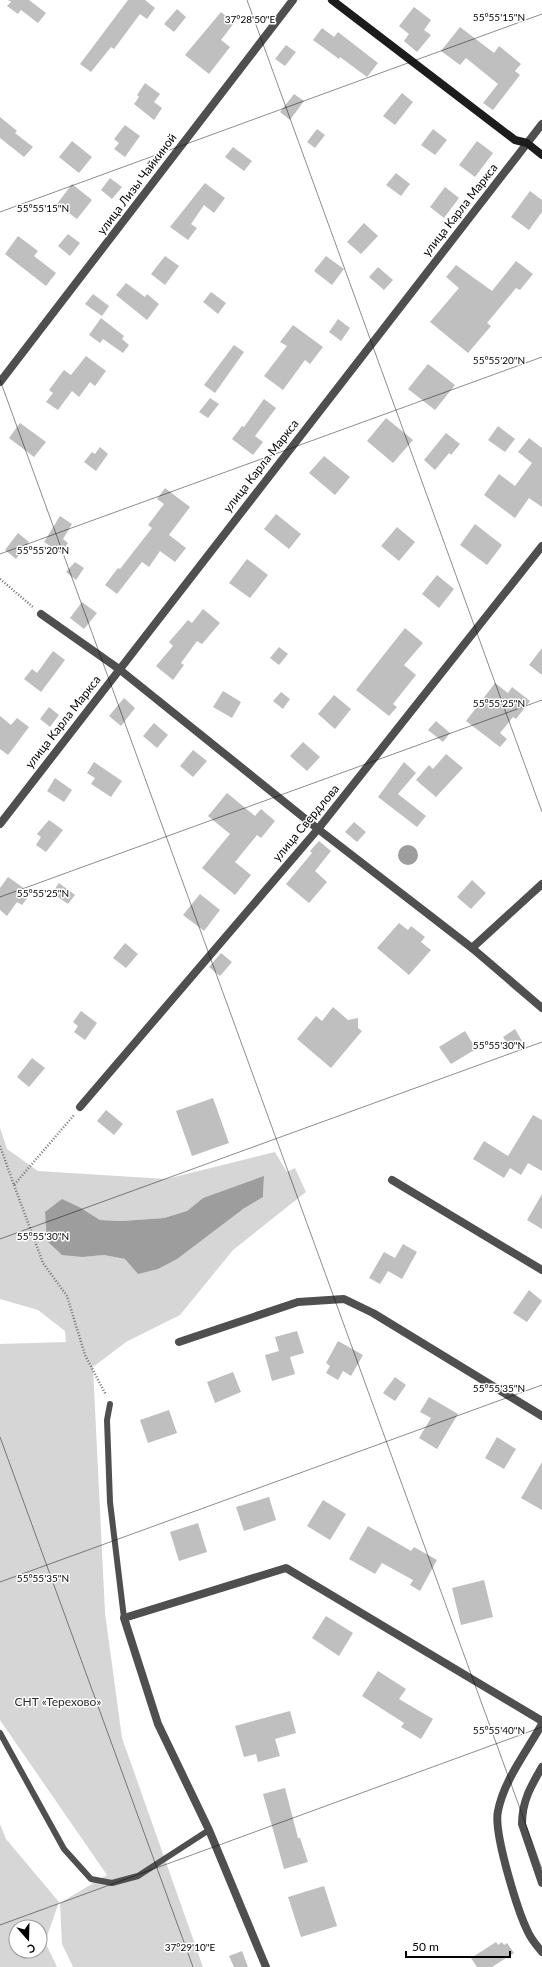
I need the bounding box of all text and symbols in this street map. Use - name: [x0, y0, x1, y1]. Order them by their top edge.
- text: 55°55'15"N: [473, 11, 525, 23]
- text: 37°28'50"E: [225, 13, 275, 25]
- street label: улица Лизы Чайкиной: [94, 130, 180, 237]
- street label: улица Карла Маркса: [419, 160, 501, 259]
- text: 55°55'15"N: [17, 202, 69, 214]
- text: 55°55'20"N: [473, 354, 525, 366]
- street label: улица Карла Маркса: [220, 416, 302, 515]
- text: 55°55'20"N: [17, 544, 69, 556]
- street label: улица Карла Маркса: [22, 672, 104, 771]
- text: 55°55'25"N: [473, 697, 525, 709]
- street label: улица Свердлова: [269, 781, 342, 864]
- text: 55°55'25"N: [17, 887, 69, 899]
- text: 55°55'30"N: [473, 1039, 525, 1051]
- text: 55°55'30"N: [17, 1230, 69, 1242]
- text: 55°55'35"N: [473, 1382, 525, 1394]
- text: 55°55'35"N: [17, 1572, 69, 1584]
- park label: СНТ «Терехово»: [15, 1694, 101, 1709]
- text: 55°55'40"N: [473, 1724, 525, 1736]
- north arrow: [8, 1919, 48, 1959]
- scale bar: [406, 1933, 510, 1959]
- text: 50 m: [412, 1939, 439, 1954]
- text: 37°29'10"E: [165, 1941, 215, 1953]
- text: С: [25, 1942, 37, 1956]

